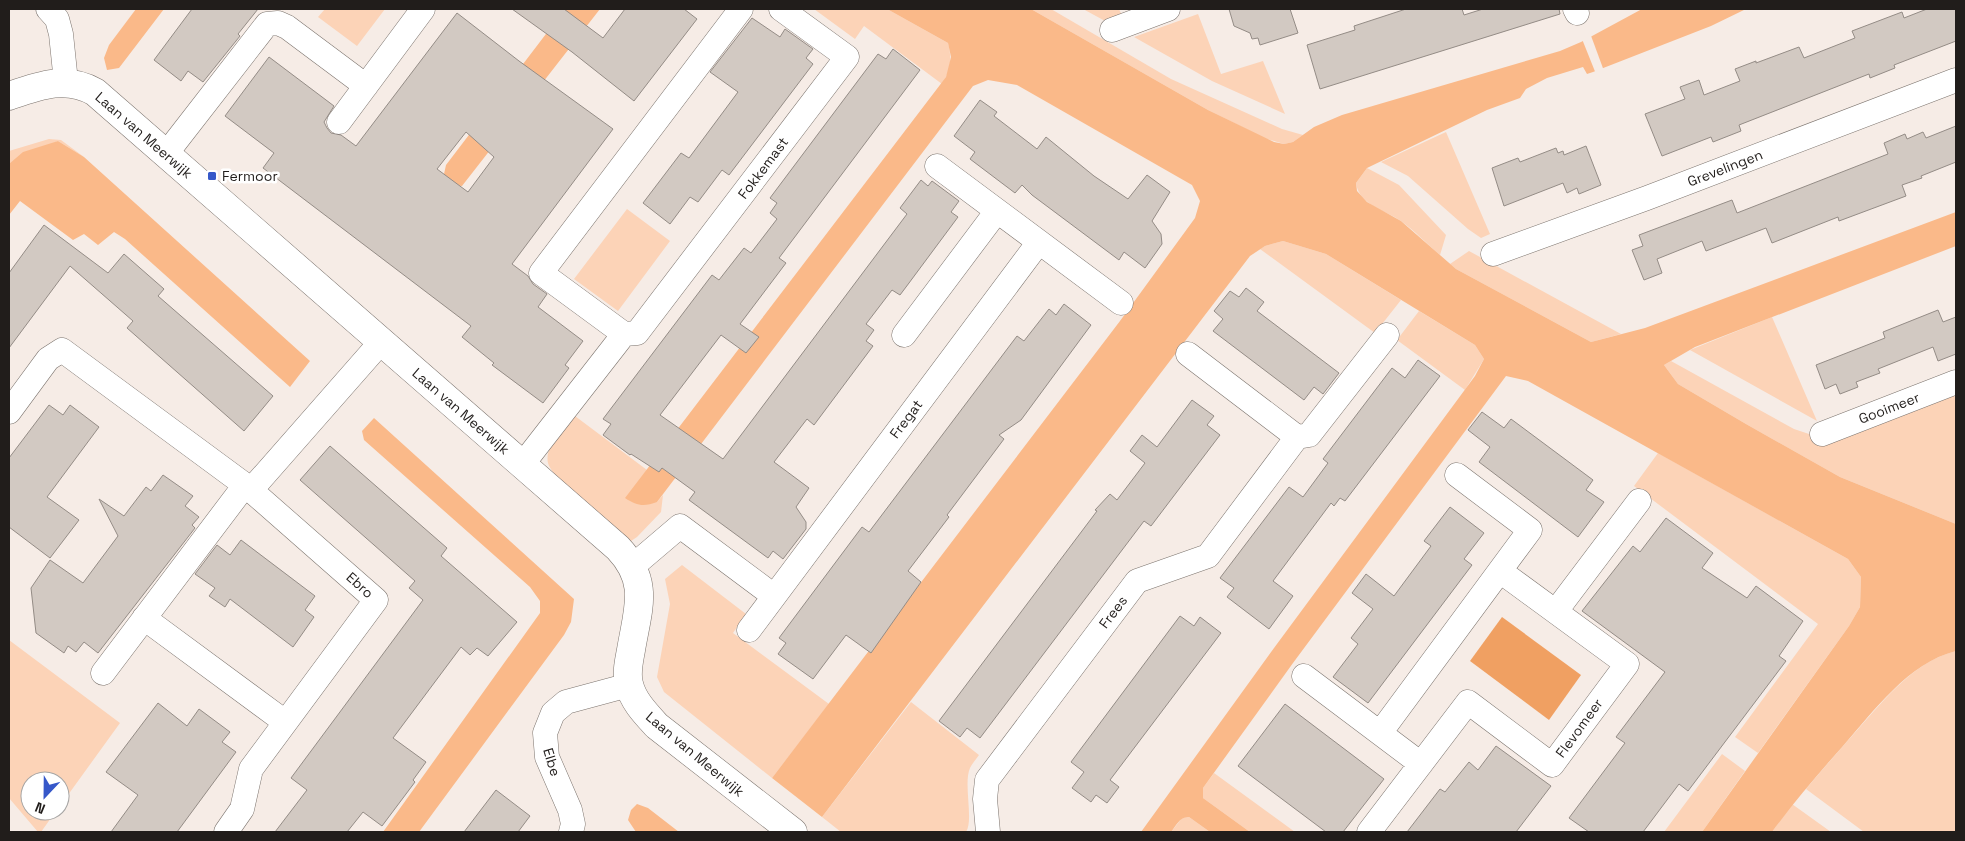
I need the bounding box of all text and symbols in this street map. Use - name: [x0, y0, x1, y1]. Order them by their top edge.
- street label: Laan van Meerwijk: [92, 88, 197, 182]
- street label: Fokkemast: [734, 134, 792, 202]
- street label: Grevelingen: [1685, 145, 1765, 191]
- place label: Fermoor: [222, 167, 278, 185]
- marker: Fermoor: [206, 170, 218, 182]
- street label: Laan van Meerwijk: [409, 364, 514, 458]
- street label: Gooimeer: [1856, 388, 1922, 428]
- street label: Fregat: [886, 396, 926, 442]
- street label: Ebro: [343, 568, 377, 602]
- street label: Frees: [1095, 592, 1131, 632]
- street label: Flevomeer: [1551, 695, 1607, 761]
- street label: Laan van Meerwijk: [642, 708, 748, 801]
- street label: Elbe: [539, 746, 565, 778]
- north arrow: [20, 771, 70, 821]
- text: N: [32, 798, 48, 818]

